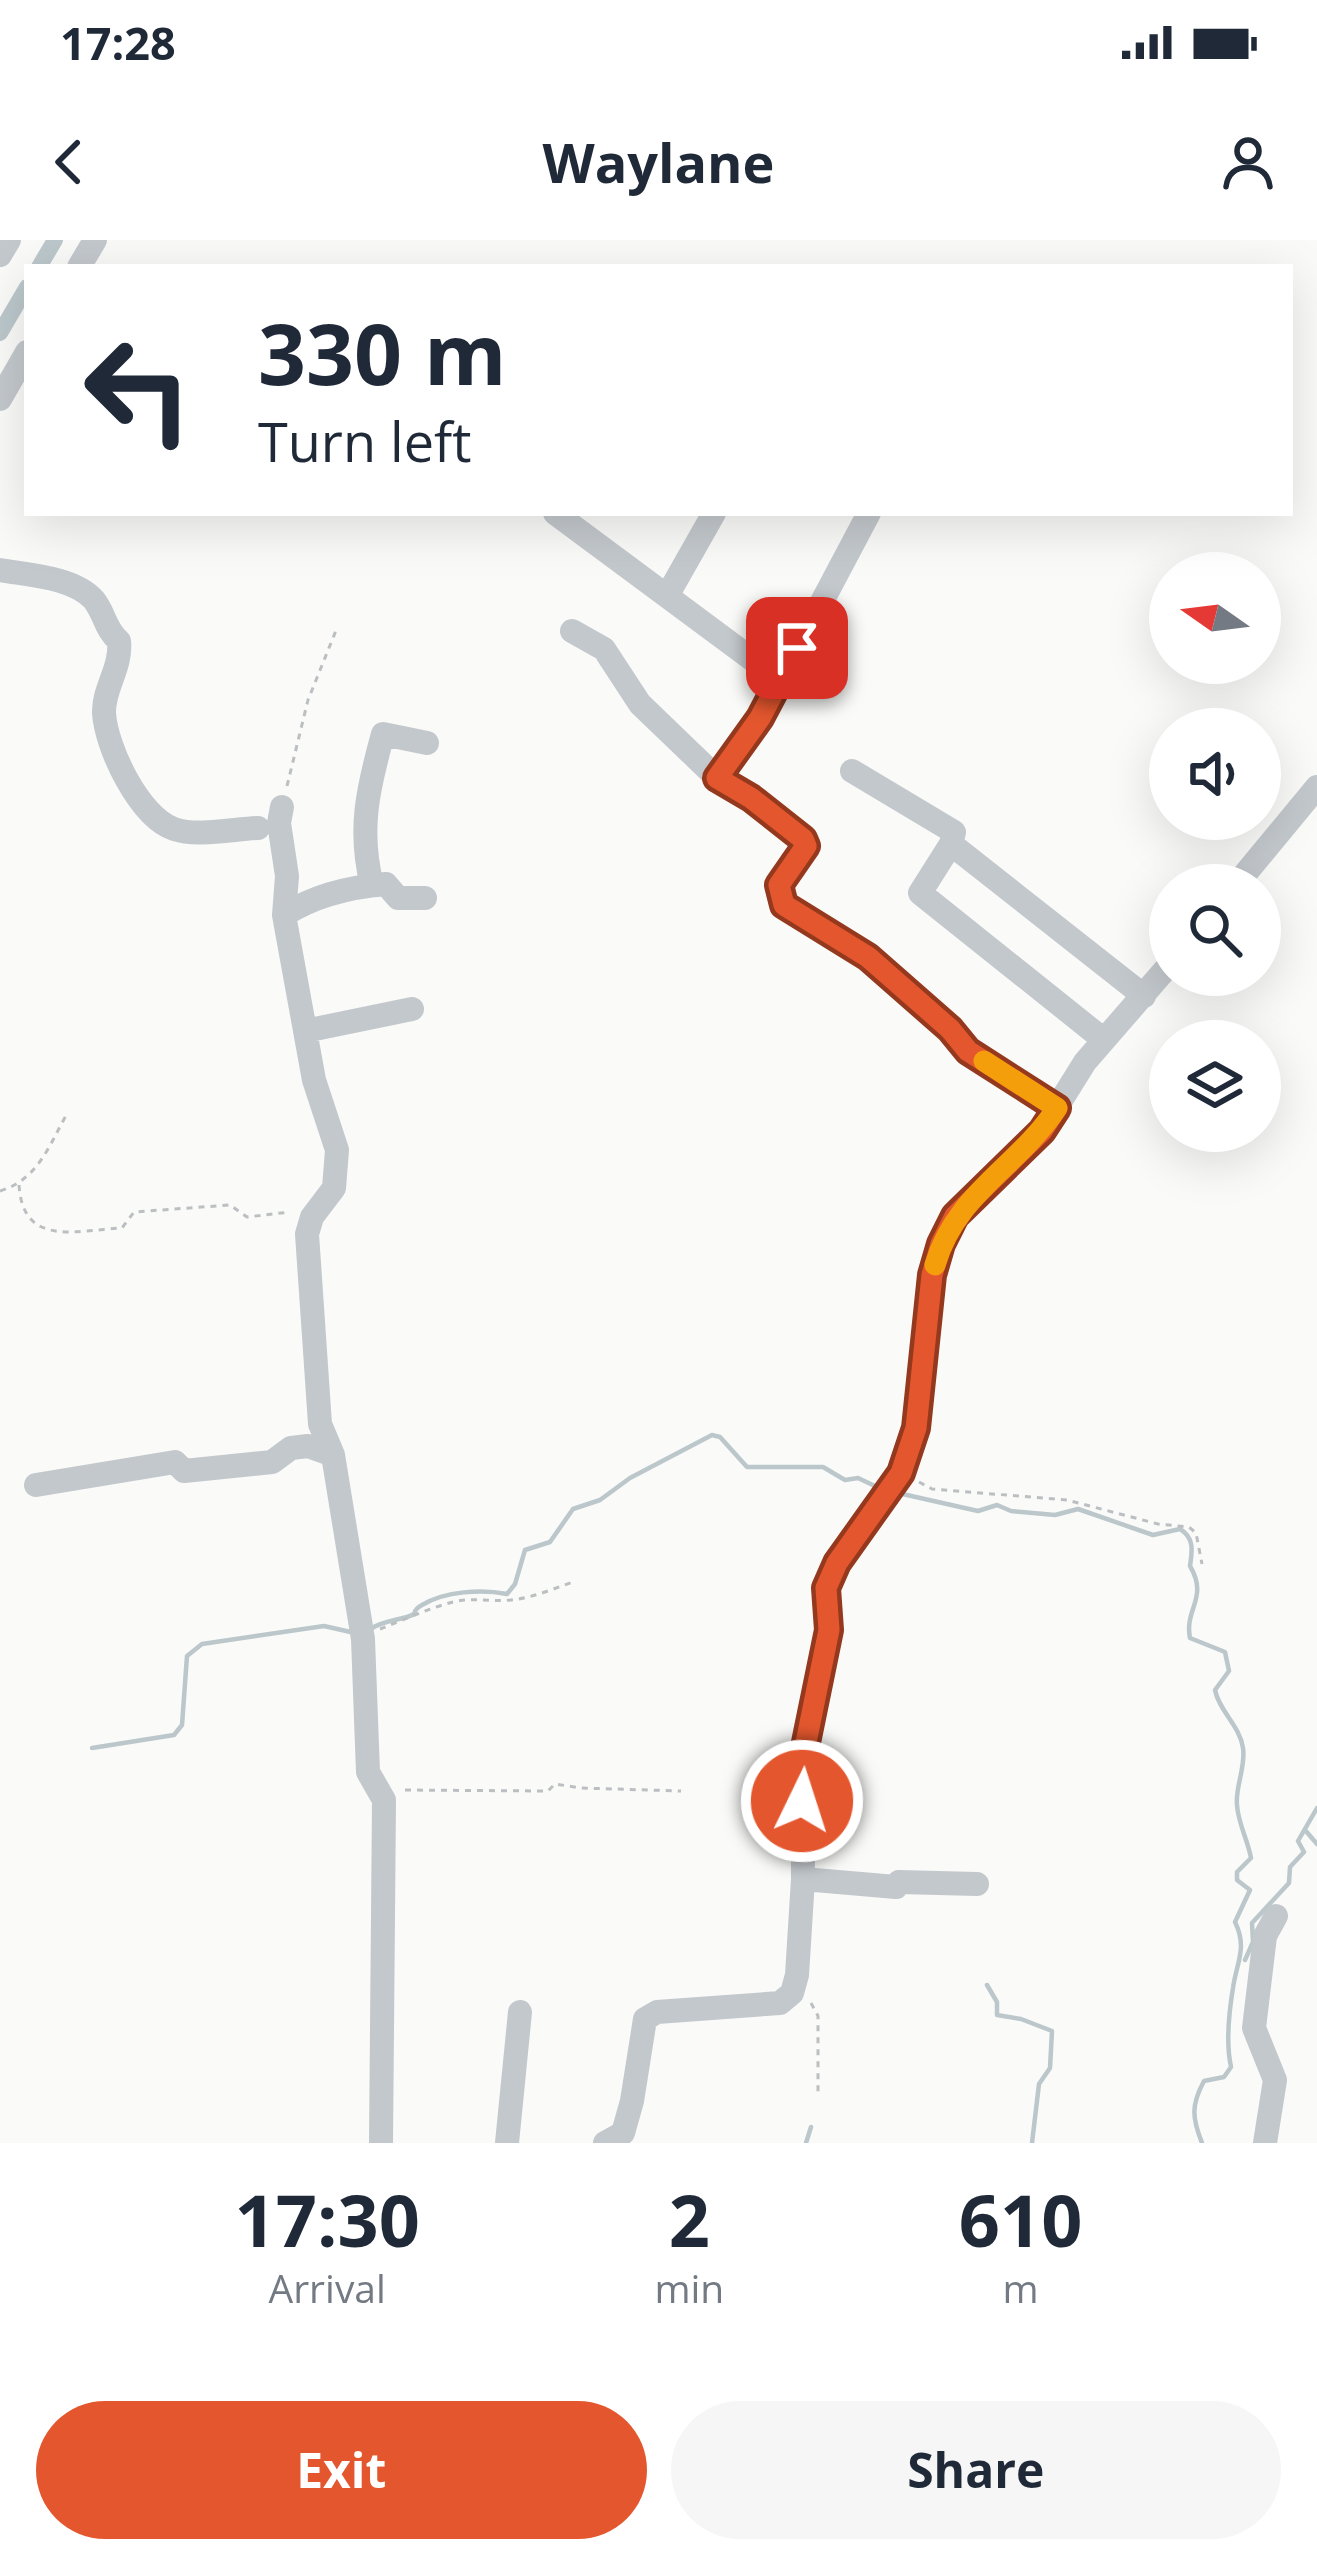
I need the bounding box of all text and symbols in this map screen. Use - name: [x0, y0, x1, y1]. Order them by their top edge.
- text: 17:28: [60, 12, 176, 73]
- text: Waylane: [542, 125, 775, 199]
- icon: back: [36, 129, 102, 195]
- icon: person: [1215, 129, 1281, 195]
- text: 330 m: [258, 295, 506, 410]
- icon: left: [60, 312, 216, 468]
- text: Turn left: [258, 404, 471, 478]
- north arrow: [1149, 552, 1281, 684]
- map controls: [1149, 552, 1281, 1152]
- pin: [746, 597, 848, 699]
- icon: arrive: [764, 615, 830, 681]
- button: sound: [1149, 708, 1281, 840]
- button: search: [1149, 864, 1281, 996]
- button: layers: [1149, 1020, 1281, 1152]
- position arrow: [739, 1738, 865, 1864]
- text: 17:30: [235, 2170, 420, 2268]
- text: 2: [669, 2170, 710, 2268]
- text: 610: [959, 2170, 1082, 2268]
- text: Arrival: [269, 2261, 386, 2314]
- text: min: [654, 2261, 724, 2314]
- text: m: [1003, 2261, 1039, 2314]
- button: Exit: [36, 2401, 647, 2539]
- button: Share: [671, 2401, 1281, 2539]

